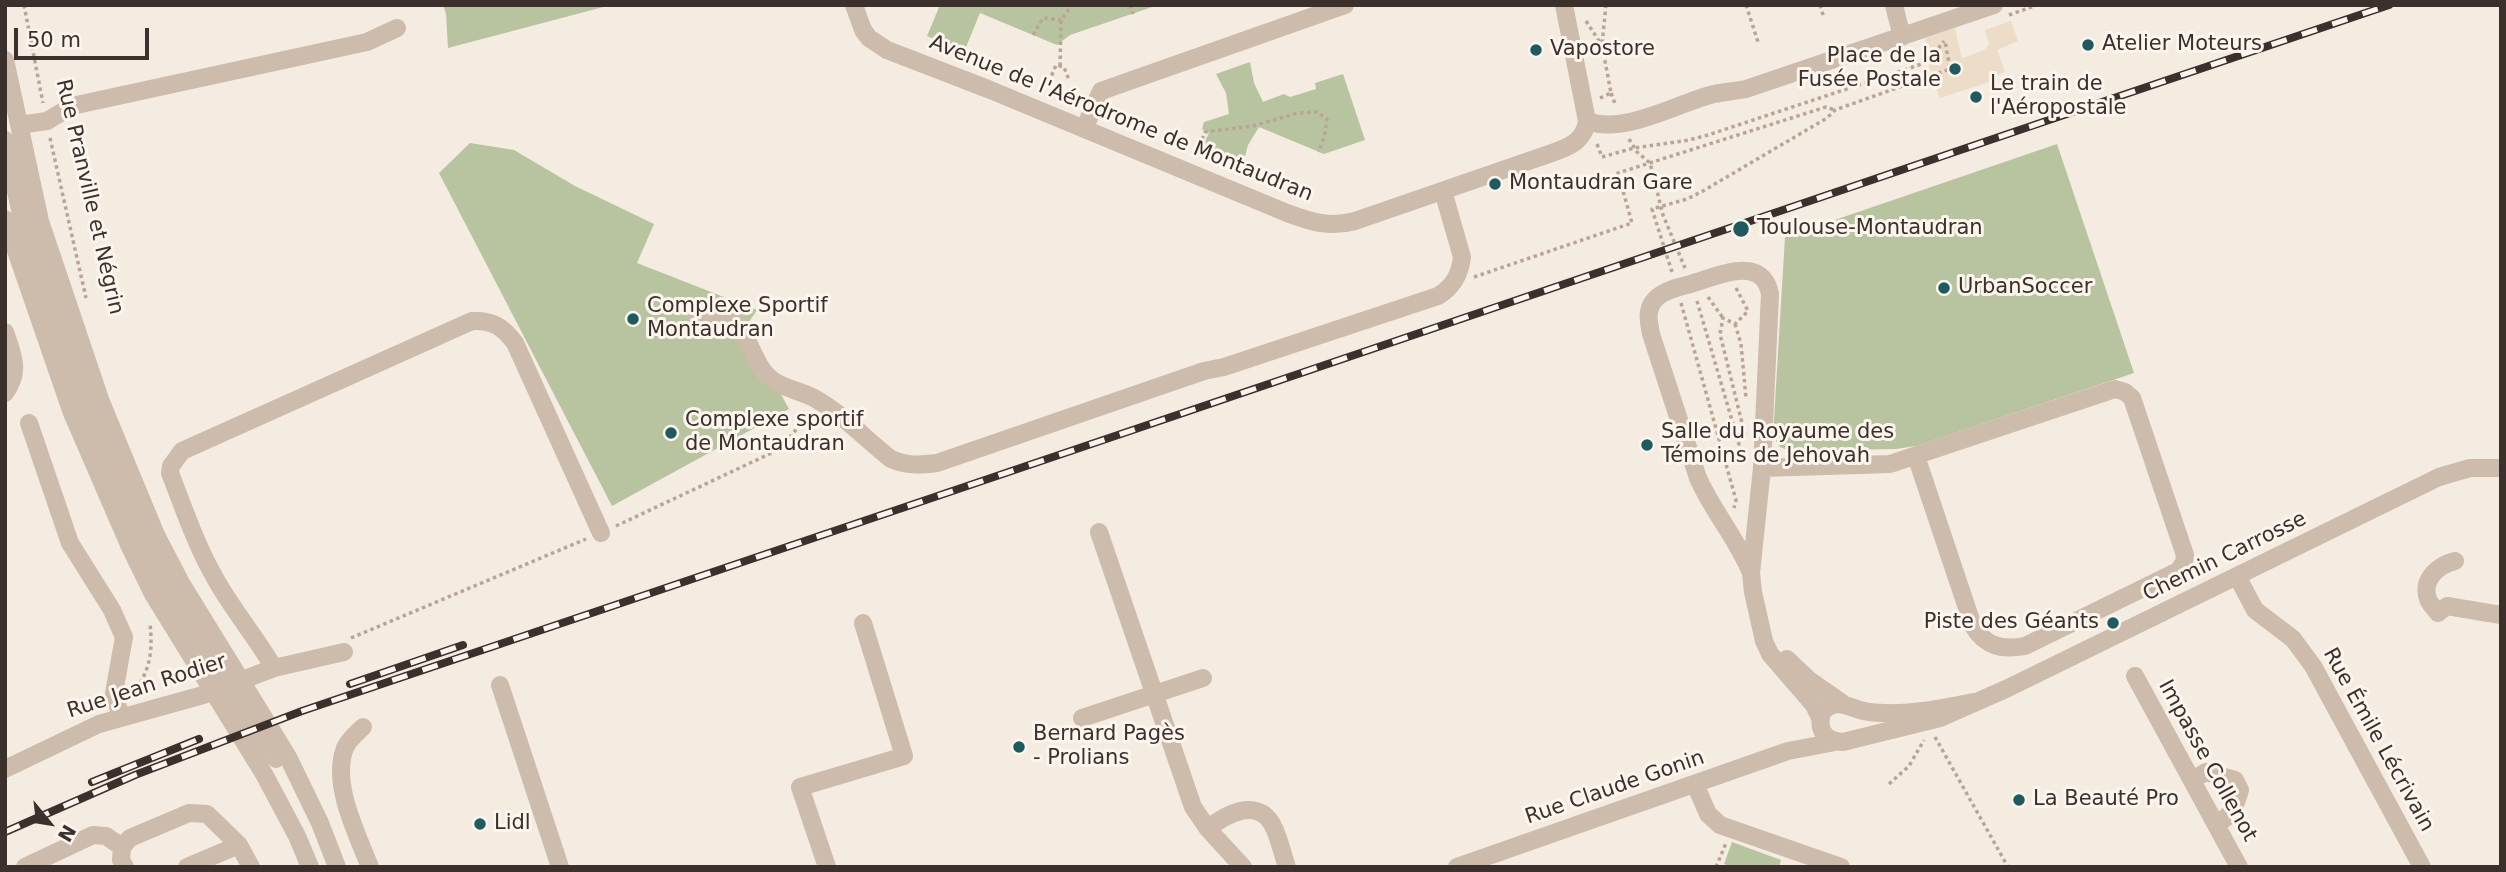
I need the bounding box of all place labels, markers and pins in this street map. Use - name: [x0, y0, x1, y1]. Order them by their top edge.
- place label: Atelier Moteurs: [2102, 32, 2262, 58]
- place label: Vapostore: [1550, 37, 1655, 63]
- marker: Atelier Moteurs: [2080, 37, 2096, 53]
- marker: Vapostore: [1528, 42, 1544, 58]
- place label: Place de la Fusée Postale: [1798, 44, 1941, 94]
- marker: Place de la Fusée Postale: [1947, 61, 1963, 77]
- place label: Le train de l'Aéropostale: [1990, 72, 2127, 122]
- marker: Le train de l'Aéropostale: [1968, 89, 1984, 105]
- place label: Montaudran Gare: [1509, 171, 1693, 197]
- marker: Montaudran Gare: [1487, 176, 1503, 192]
- place label: Toulouse-Montaudran: [1757, 216, 1983, 242]
- marker: Toulouse-Montaudran: [1731, 219, 1751, 239]
- place label: UrbanSoccer: [1958, 275, 2092, 301]
- marker: UrbanSoccer: [1936, 280, 1952, 296]
- place label: Complexe Sportif Montaudran: [647, 294, 828, 344]
- marker: Complexe Sportif Montaudran: [625, 311, 641, 327]
- place label: Complexe sportif de Montaudran: [685, 408, 863, 458]
- place label: Salle du Royaume des Témoins de Jehovah: [1661, 420, 1894, 470]
- marker: Complexe sportif de Montaudran: [663, 425, 679, 441]
- marker: Salle du Royaume des Témoins de Jehovah: [1639, 437, 1655, 453]
- place label: Piste des Géants: [1924, 610, 2099, 636]
- marker: Piste des Géants: [2105, 615, 2121, 631]
- place label: Bernard Pagès - Prolians: [1033, 722, 1185, 772]
- marker: Bernard Pagès - Prolians: [1011, 739, 1027, 755]
- place label: La Beauté Pro: [2033, 787, 2179, 813]
- marker: La Beauté Pro: [2011, 792, 2027, 808]
- place label: Lidl: [494, 811, 531, 837]
- marker: Lidl: [472, 816, 488, 832]

